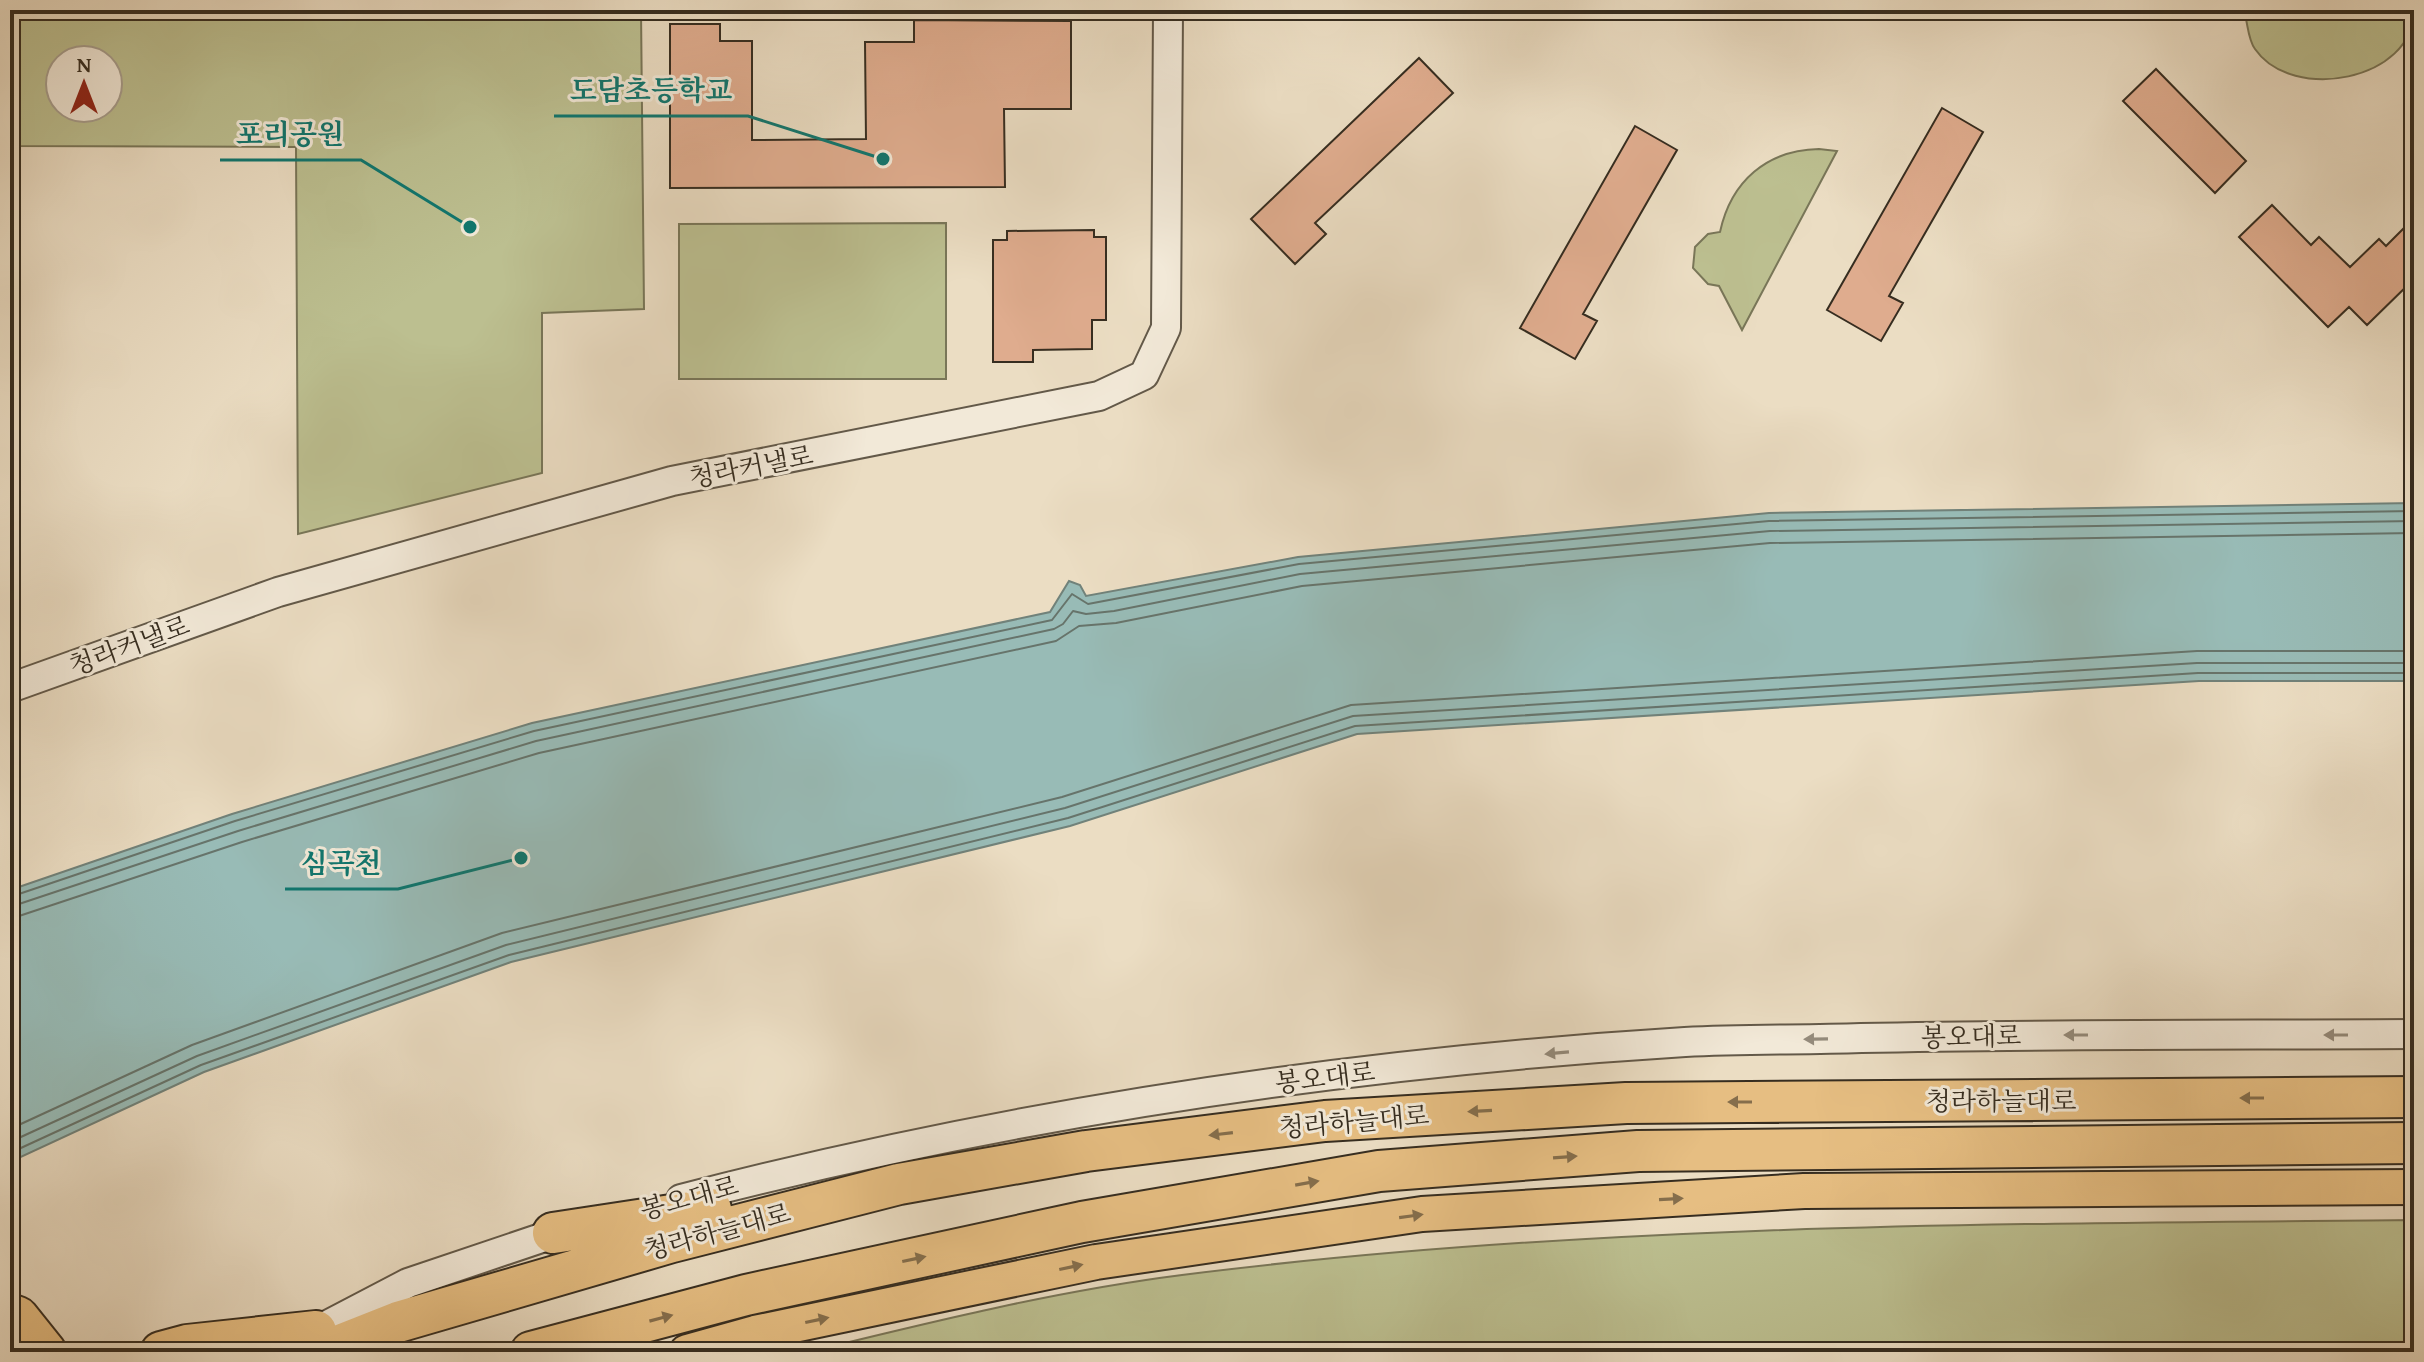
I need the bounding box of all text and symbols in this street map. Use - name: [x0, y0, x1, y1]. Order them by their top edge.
- north arrow: [44, 44, 124, 124]
- text: N: [77, 48, 92, 80]
- callout: 도담초등학교: [554, 64, 748, 116]
- text: 도담초등학교: [570, 69, 732, 110]
- callout: 포리공원: [220, 108, 361, 160]
- text: 포리공원: [236, 113, 344, 154]
- street label: 청라커낼로: [686, 435, 816, 497]
- street label: 청라커낼로: [63, 605, 195, 685]
- callout: 심곡천: [285, 837, 398, 889]
- text: 심곡천: [300, 842, 382, 883]
- street label: 봉오대로: [1920, 1016, 2022, 1056]
- one-way arrow: [2063, 1029, 2088, 1041]
- one-way arrow: [2323, 1029, 2348, 1041]
- one-way arrow: [1803, 1033, 1828, 1046]
- one-way arrow: [1544, 1047, 1569, 1060]
- street label: 봉오대로: [1273, 1052, 1377, 1102]
- street label: 청라하늘대로: [1926, 1081, 2076, 1120]
- one-way arrow: [2239, 1092, 2264, 1105]
- street label: 청라하늘대로: [1277, 1095, 1431, 1147]
- one-way arrow: [1727, 1096, 1752, 1108]
- one-way arrow: [1467, 1105, 1492, 1118]
- one-way arrow: [1209, 1128, 1234, 1141]
- one-way arrow: [1553, 1150, 1578, 1163]
- street label: 봉오대로: [635, 1165, 743, 1229]
- one-way arrow: [1294, 1177, 1319, 1189]
- one-way arrow: [1659, 1192, 1684, 1205]
- street label: 청라하늘대로: [639, 1193, 795, 1269]
- one-way arrow: [1399, 1209, 1424, 1222]
- one-way arrow: [901, 1252, 926, 1265]
- one-way arrow: [1059, 1260, 1084, 1273]
- one-way arrow: [648, 1311, 673, 1323]
- one-way arrow: [804, 1314, 829, 1326]

